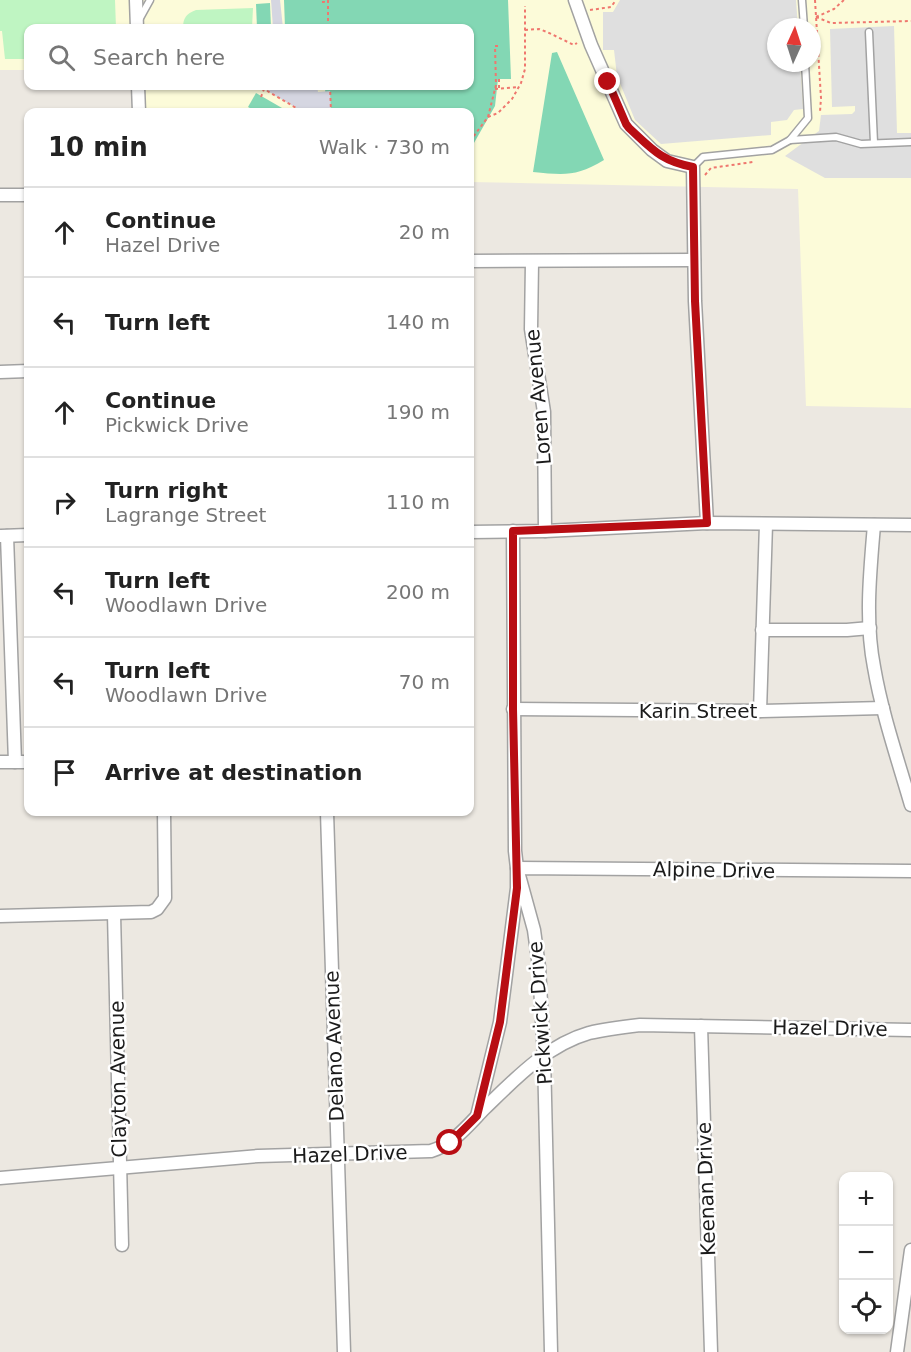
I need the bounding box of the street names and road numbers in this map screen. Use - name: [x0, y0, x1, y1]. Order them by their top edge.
- street label: Loren Avenue: [520, 328, 556, 466]
- street label: Karin Street: [639, 699, 757, 723]
- street label: Alpine Drive: [653, 857, 775, 883]
- street label: Pickwick Drive: [523, 940, 557, 1086]
- street label: Delano Avenue: [319, 970, 349, 1122]
- street label: Clayton Avenue: [105, 1000, 131, 1158]
- street label: Hazel Drive: [772, 1015, 888, 1041]
- street label: Keenan Drive: [692, 1122, 720, 1256]
- street label: Hazel Drive: [292, 1140, 408, 1168]

